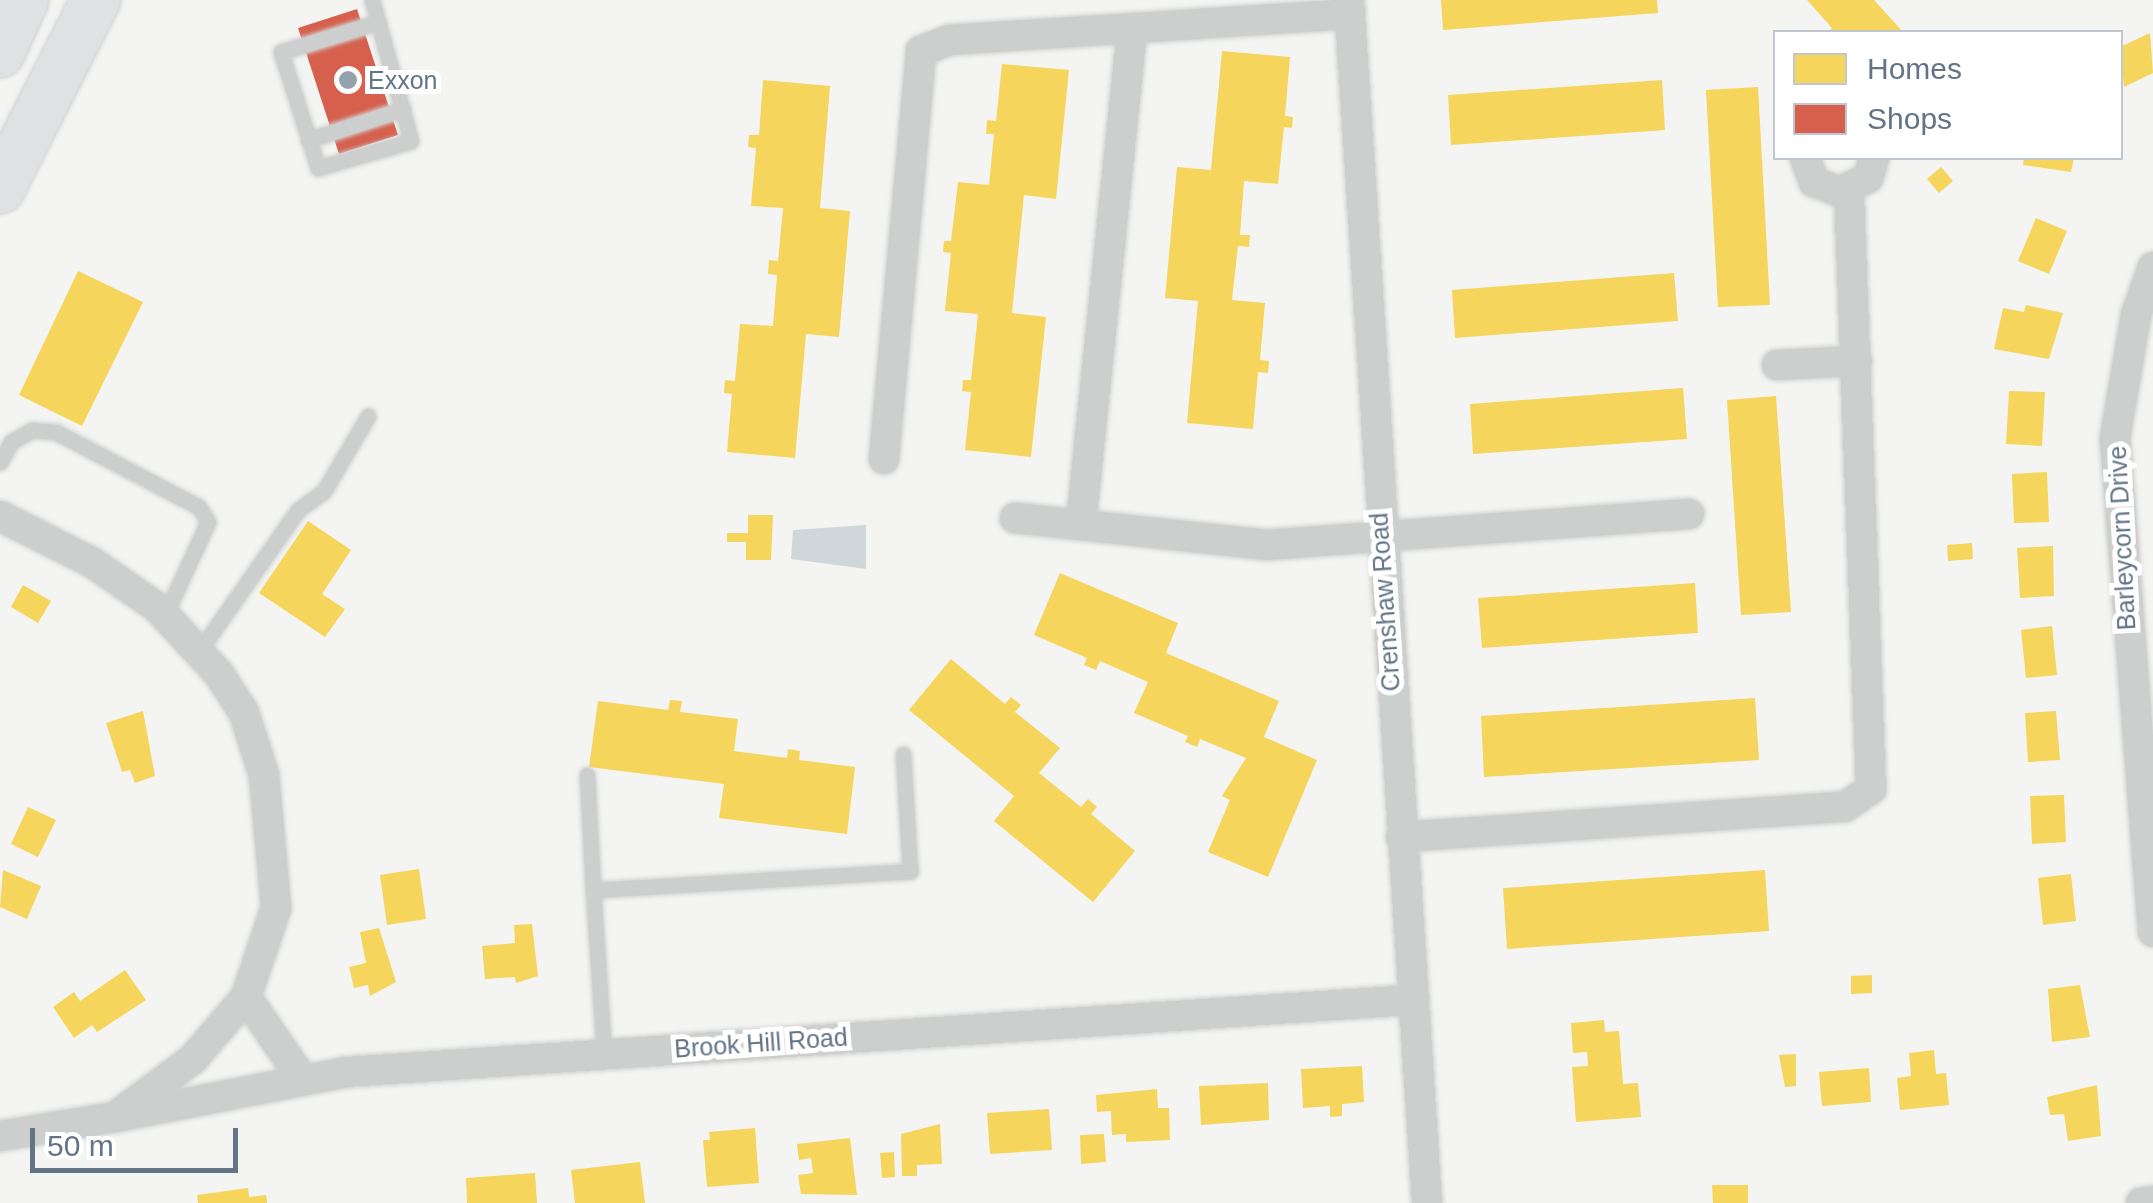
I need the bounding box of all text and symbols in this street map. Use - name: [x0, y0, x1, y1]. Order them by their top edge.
- legend: [1773, 30, 2123, 160]
- text: Homes: [1867, 52, 1962, 85]
- place label: Exxon: [368, 65, 437, 95]
- marker: Exxon: [337, 69, 359, 91]
- text: Shops: [1867, 102, 1952, 135]
- street label: Barleycorn Drive: [2102, 445, 2142, 631]
- street label: Crenshaw Road: [1364, 512, 1406, 692]
- street label: Brook Hill Road: [673, 1022, 849, 1064]
- scale bar: [35, 1108, 242, 1170]
- text: 50 m: [47, 1129, 114, 1162]

